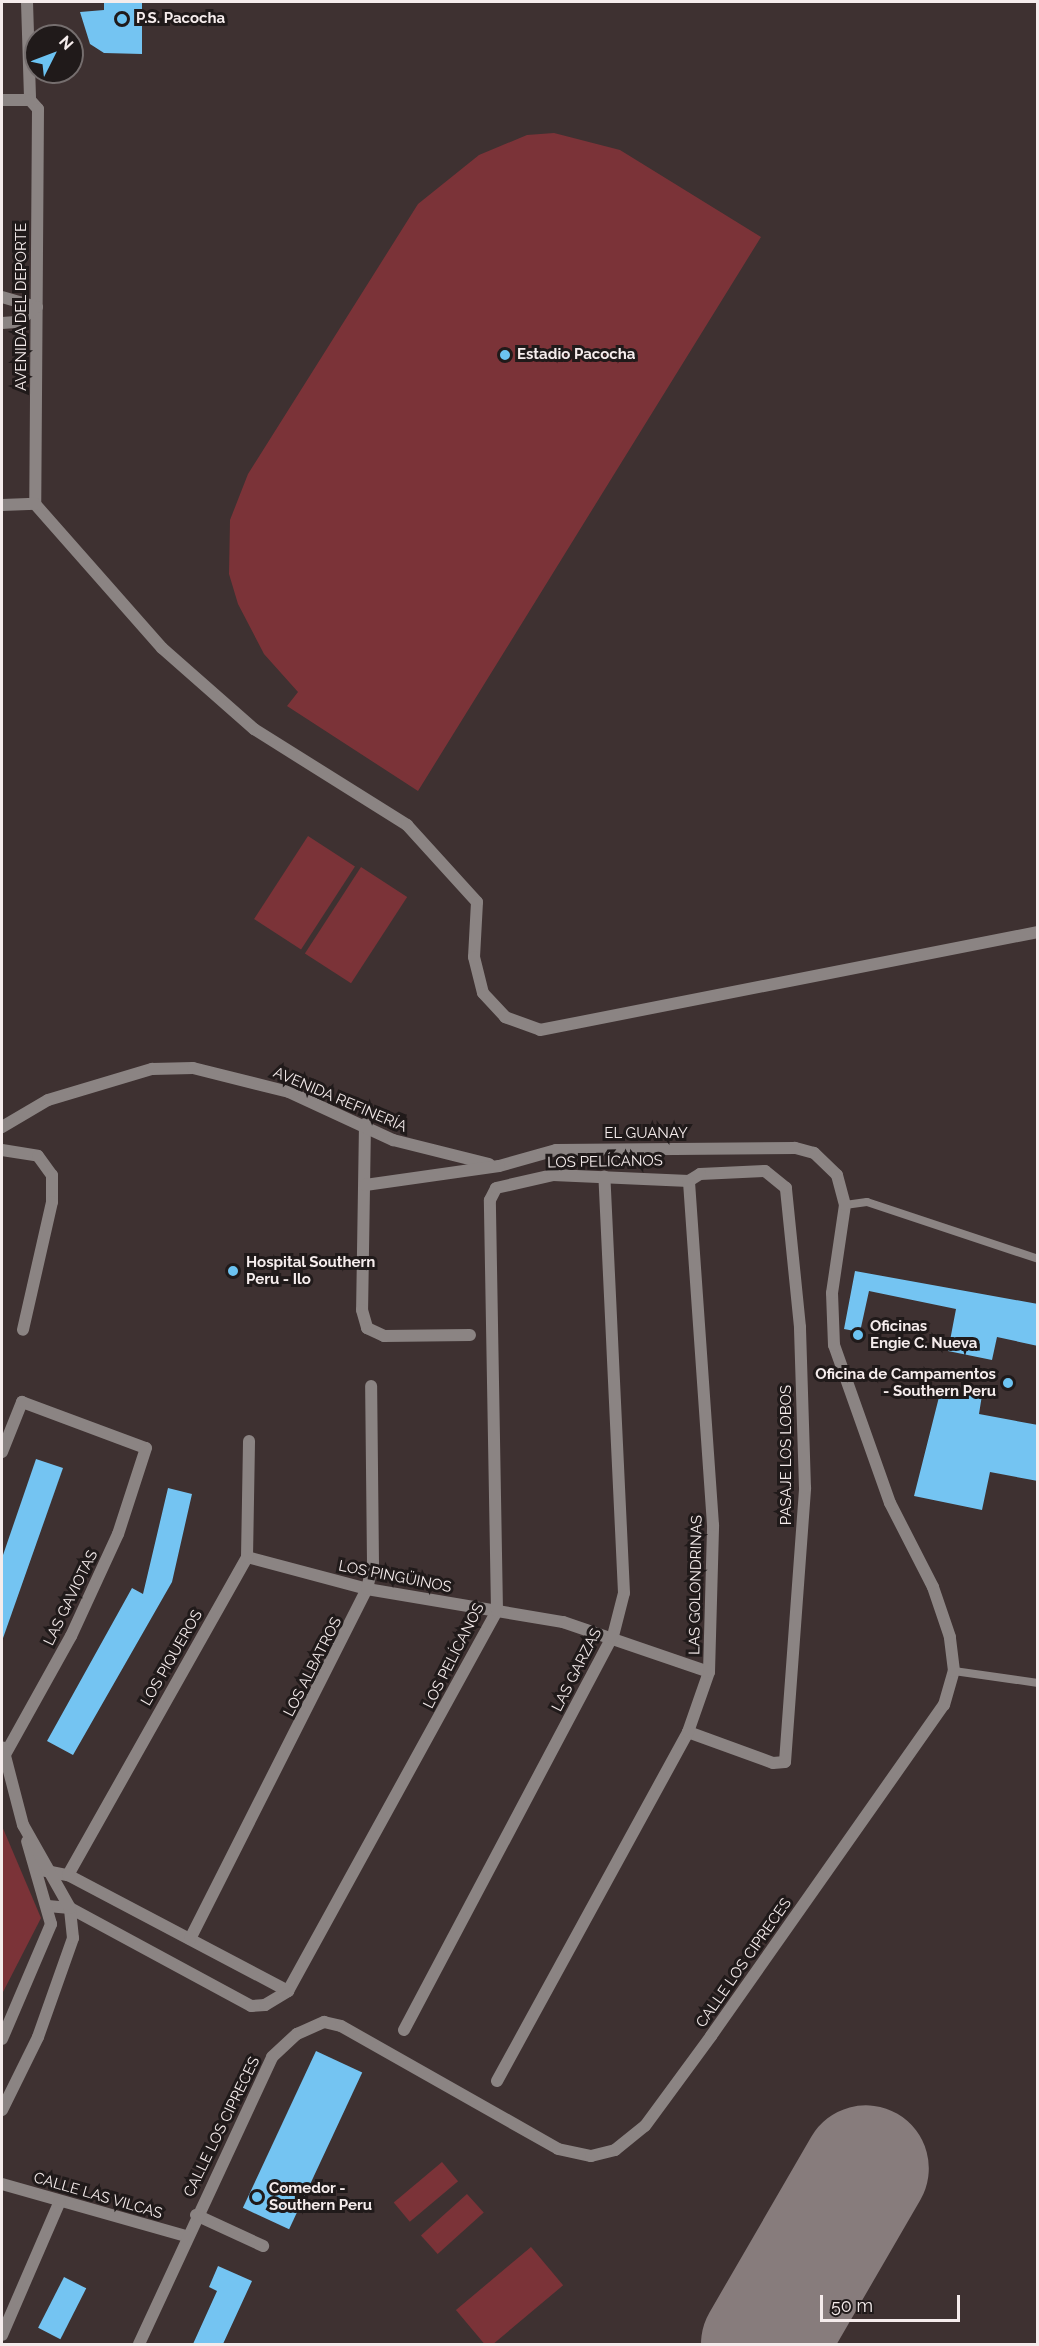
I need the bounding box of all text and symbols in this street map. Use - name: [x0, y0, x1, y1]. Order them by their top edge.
- marker: P.S. Pacocha: [113, 10, 131, 28]
- place label: P.S. Pacocha: [136, 10, 225, 28]
- north arrow: [24, 24, 84, 84]
- text: N: [55, 32, 77, 54]
- street label: AVENIDA DEL DEPORTE: [13, 222, 31, 392]
- place label: Estadio Pacocha: [517, 346, 635, 364]
- marker: Estadio Pacocha: [498, 348, 512, 362]
- street label: AVENIDA REFINERÍA: [270, 1064, 410, 1136]
- street label: EL GUANAY: [604, 1125, 688, 1143]
- street label: LOS PELÍCANOS: [547, 1152, 663, 1172]
- place label: Hospital Southern Peru - Ilo: [246, 1253, 376, 1288]
- marker: Hospital Southern Peru - Ilo: [224, 1262, 242, 1280]
- place label: Oficinas Engie C. Nueva: [870, 1317, 977, 1352]
- marker: Oficinas Engie C. Nueva: [851, 1328, 865, 1342]
- place label: Oficina de Campamentos - Southern Peru: [815, 1365, 996, 1400]
- marker: Oficina de Campamentos - Southern Peru: [1001, 1376, 1015, 1390]
- street label: PASAJE LOS LOBOS: [778, 1385, 796, 1525]
- street label: LAS GOLONDRINAS: [686, 1515, 706, 1655]
- street label: LAS GAVIOTAS: [40, 1547, 102, 1649]
- street label: LOS PINGÜINOS: [337, 1557, 453, 1597]
- street label: LOS PELÍCANOS: [420, 1600, 488, 1712]
- street label: LOS PIQUEROS: [137, 1607, 207, 1709]
- street label: LOS ALBATROS: [280, 1614, 346, 1720]
- street label: LAS GARZAS: [548, 1625, 606, 1715]
- street label: CALLE LOS CIPRECES: [693, 1895, 795, 2031]
- street label: CALLE LOS CIPRECES: [180, 2054, 264, 2200]
- street label: CALLE LAS VILCAS: [31, 2169, 165, 2223]
- place label: Comedor - Southern Peru: [269, 2179, 372, 2214]
- marker: Comedor - Southern Peru: [250, 2190, 264, 2204]
- scale bar: [823, 2283, 962, 2321]
- text: 50 m: [831, 2295, 873, 2316]

